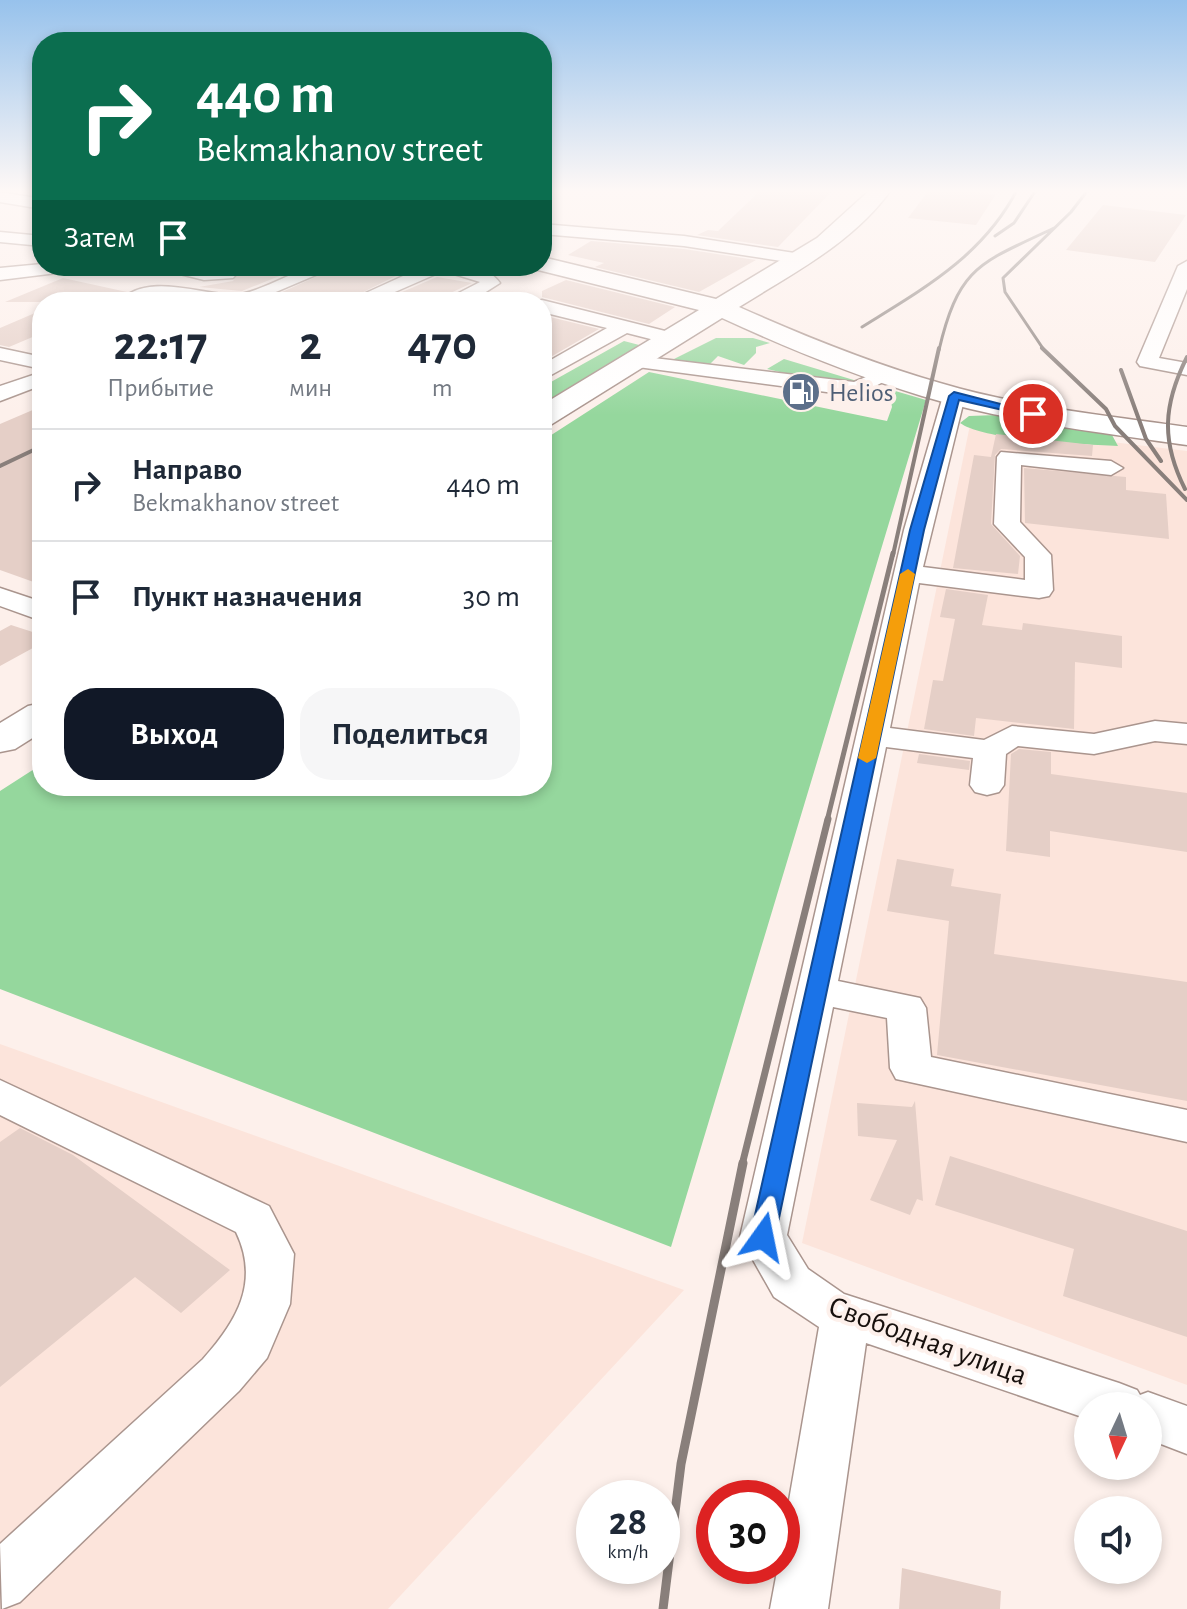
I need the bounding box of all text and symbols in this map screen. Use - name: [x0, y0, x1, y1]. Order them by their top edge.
- icon: right: [64, 64, 168, 168]
- text: 440 m: [196, 67, 335, 123]
- text: Bekmakhanov street: [196, 132, 483, 168]
- icon: arrive: [151, 216, 195, 260]
- text: Затем: [64, 223, 135, 253]
- text: 22:17: [113, 321, 208, 369]
- text: 2: [299, 321, 322, 369]
- text: 470: [407, 321, 477, 369]
- fuel station icon: Helios: [780, 371, 822, 413]
- text: Прибытие: [107, 375, 214, 401]
- text: мин: [289, 375, 332, 401]
- text: m: [432, 375, 452, 401]
- place label: Helios: [829, 380, 893, 406]
- pin: [999, 380, 1067, 448]
- icon: arrive: [1011, 392, 1055, 436]
- text: Направо: [132, 455, 242, 485]
- icon: right: [64, 463, 108, 507]
- text: 440 m: [446, 470, 520, 500]
- text: Bekmakhanov street: [132, 490, 339, 516]
- icon: arrive: [64, 575, 108, 619]
- text: Пункт назначения: [132, 582, 363, 612]
- text: 30 m: [463, 582, 520, 612]
- button: Выход: [64, 688, 284, 780]
- button: Поделиться: [300, 688, 520, 780]
- position arrow: [721, 1195, 805, 1279]
- street label: Свободная улица: [825, 1291, 1031, 1391]
- north arrow: [1074, 1392, 1162, 1480]
- map controls: [1074, 1392, 1162, 1584]
- speed limit sign: 30: [696, 1480, 800, 1584]
- button: sound: [1074, 1496, 1162, 1584]
- text: 28: [609, 1502, 647, 1542]
- text: km/h: [607, 1542, 649, 1562]

